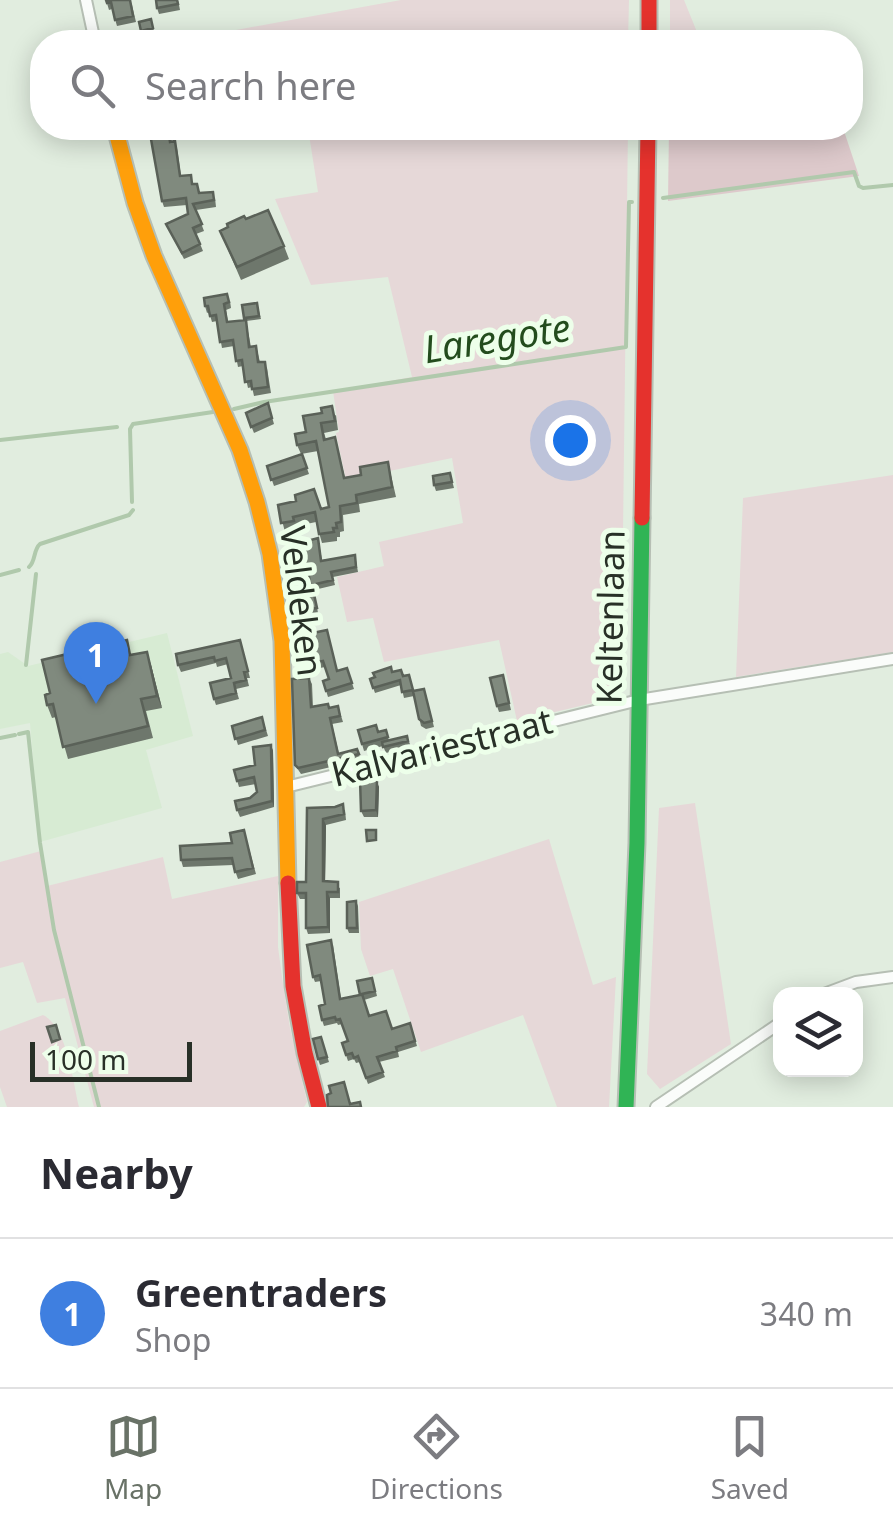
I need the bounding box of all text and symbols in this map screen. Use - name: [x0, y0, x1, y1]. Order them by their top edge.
- search box: [30, 30, 863, 140]
- icon: search: [65, 58, 120, 113]
- text: Search here: [145, 59, 356, 111]
- water label: Laregote: [420, 300, 574, 374]
- your location: [545, 415, 596, 466]
- street label: Veldeken: [270, 523, 335, 678]
- street label: Keltenlaan: [584, 529, 635, 705]
- pin: 1: [64, 622, 128, 704]
- street label: Kalvariestraat: [326, 696, 557, 797]
- map controls: [773, 987, 863, 1077]
- button: layers: [773, 987, 863, 1077]
- scale bar: [30, 1037, 192, 1082]
- text: 100 m: [45, 1040, 127, 1078]
- text: Nearby: [40, 1144, 193, 1201]
- text: Greentraders: [135, 1266, 387, 1318]
- text: 1: [63, 1292, 82, 1335]
- text: 340 m: [760, 1292, 853, 1335]
- text: Shop: [135, 1318, 211, 1361]
- tab: Map: [104, 1409, 162, 1507]
- tab: Directions: [370, 1409, 503, 1507]
- tab: Saved: [711, 1409, 789, 1507]

